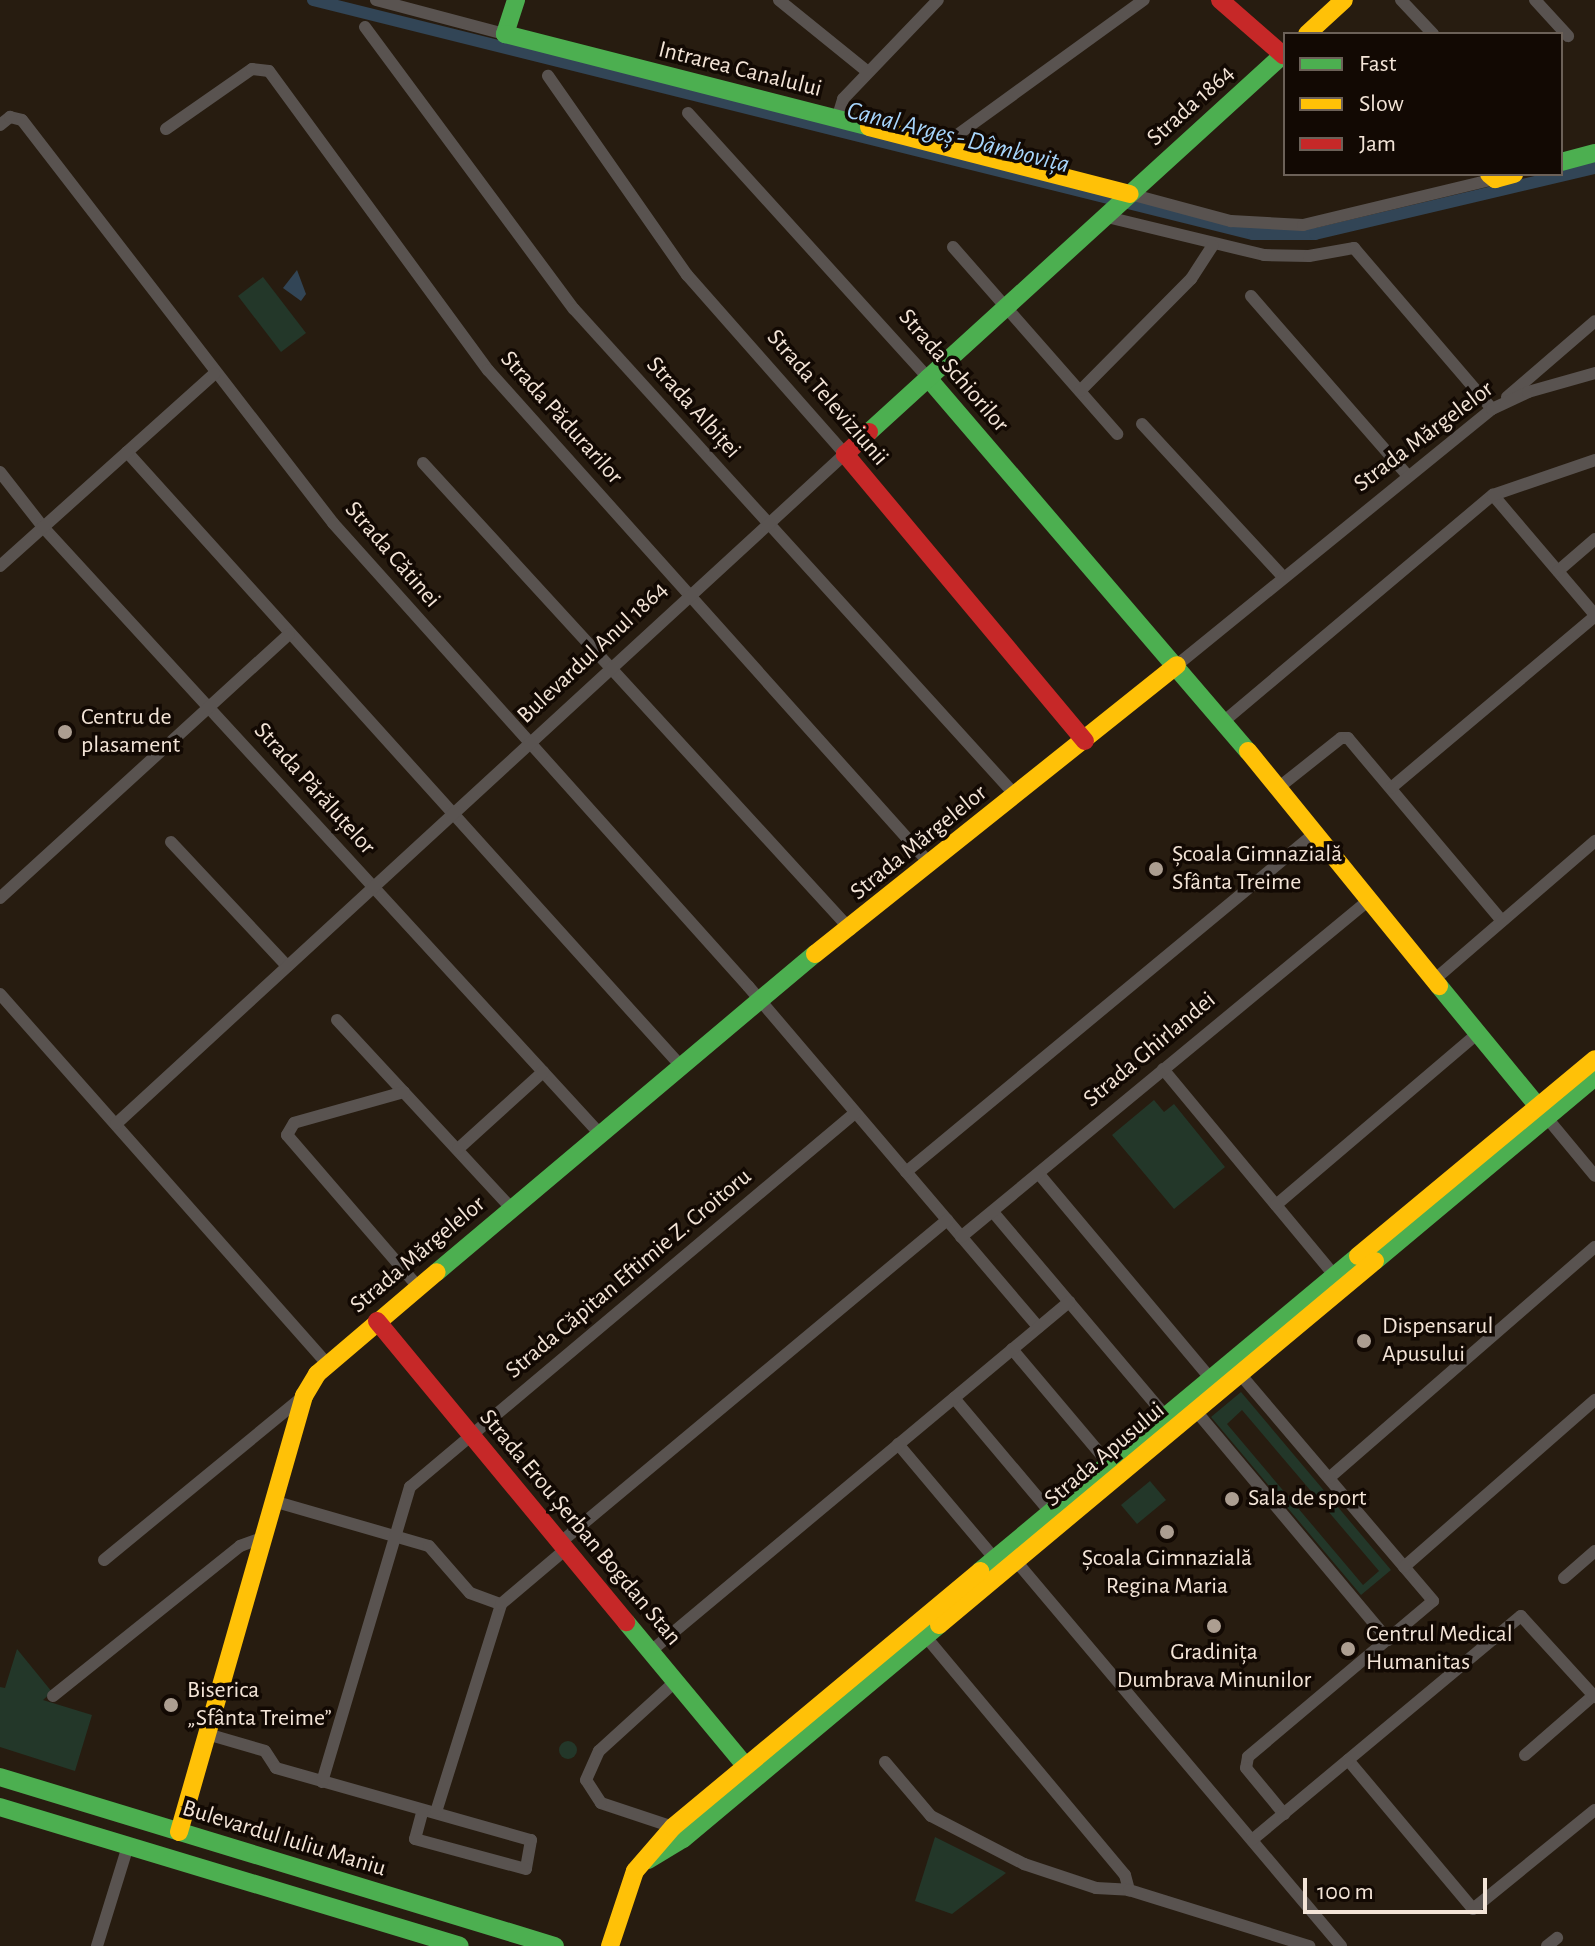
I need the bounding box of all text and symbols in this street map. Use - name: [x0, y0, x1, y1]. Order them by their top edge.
- legend: [1283, 32, 1563, 176]
- street label: Intrarea Canalului: [655, 36, 825, 104]
- text: Fast: [1359, 52, 1396, 76]
- street label: Strada 1864: [1141, 59, 1241, 153]
- text: Slow: [1359, 92, 1404, 116]
- water label: Canal Argeș - Dâmbovița: [843, 95, 1073, 181]
- text: Jam: [1359, 132, 1396, 156]
- street label: Strada Schiorilor: [892, 304, 1014, 438]
- street label: Strada Televiziunii: [760, 324, 894, 472]
- street label: Strada Pădurarilor: [494, 345, 628, 491]
- street label: Strada Albiței: [640, 351, 746, 465]
- street label: Strada Mărgelelor: [1349, 375, 1499, 499]
- street label: Strada Cătinei: [338, 496, 446, 614]
- street label: Bulevardul Anul 1864: [512, 576, 674, 730]
- place label: Centru de plasament: [81, 704, 180, 760]
- street label: Strada Părăluțelor: [247, 717, 381, 861]
- marker: Centru de plasament: [56, 723, 74, 741]
- street label: Strada Mărgelelor: [845, 779, 993, 907]
- place label: Școala Gimnazială Sfânta Treime: [1172, 841, 1342, 897]
- marker: Școala Gimnazială Sfânta Treime: [1147, 860, 1165, 878]
- street label: Strada Ghirlandei: [1078, 986, 1222, 1114]
- street label: Strada Căpitan Eftimie Z. Croitoru: [500, 1163, 758, 1385]
- street label: Strada Mărgelelor: [345, 1190, 491, 1320]
- place label: Dispensarul Apusului: [1382, 1313, 1494, 1369]
- marker: Dispensarul Apusului: [1353, 1330, 1375, 1352]
- street label: Strada Apusului: [1039, 1396, 1171, 1514]
- street label: Strada Erou Șerban Bogdan Stan: [473, 1404, 687, 1652]
- place label: Sala de sport: [1248, 1485, 1366, 1513]
- marker: Sala de sport: [1223, 1490, 1241, 1508]
- marker: Școala Gimnazială Regina Maria: [1158, 1523, 1176, 1541]
- place label: Școala Gimnazială Regina Maria: [1082, 1545, 1252, 1601]
- marker: Gradinița Dumbrava Minunilor: [1205, 1617, 1223, 1635]
- place label: Centrul Medical Humanitas: [1366, 1621, 1513, 1677]
- marker: Centrul Medical Humanitas: [1337, 1638, 1359, 1660]
- place label: Gradinița Dumbrava Minunilor: [1117, 1639, 1311, 1695]
- place label: Biserica „Sfânta Treime”: [187, 1677, 332, 1733]
- marker: Biserica „Sfânta Treime”: [162, 1696, 180, 1714]
- street label: Bulevardul Iuliu Maniu: [179, 1794, 389, 1884]
- scale bar: [1307, 1862, 1491, 1912]
- text: 100 m: [1317, 1880, 1374, 1904]

